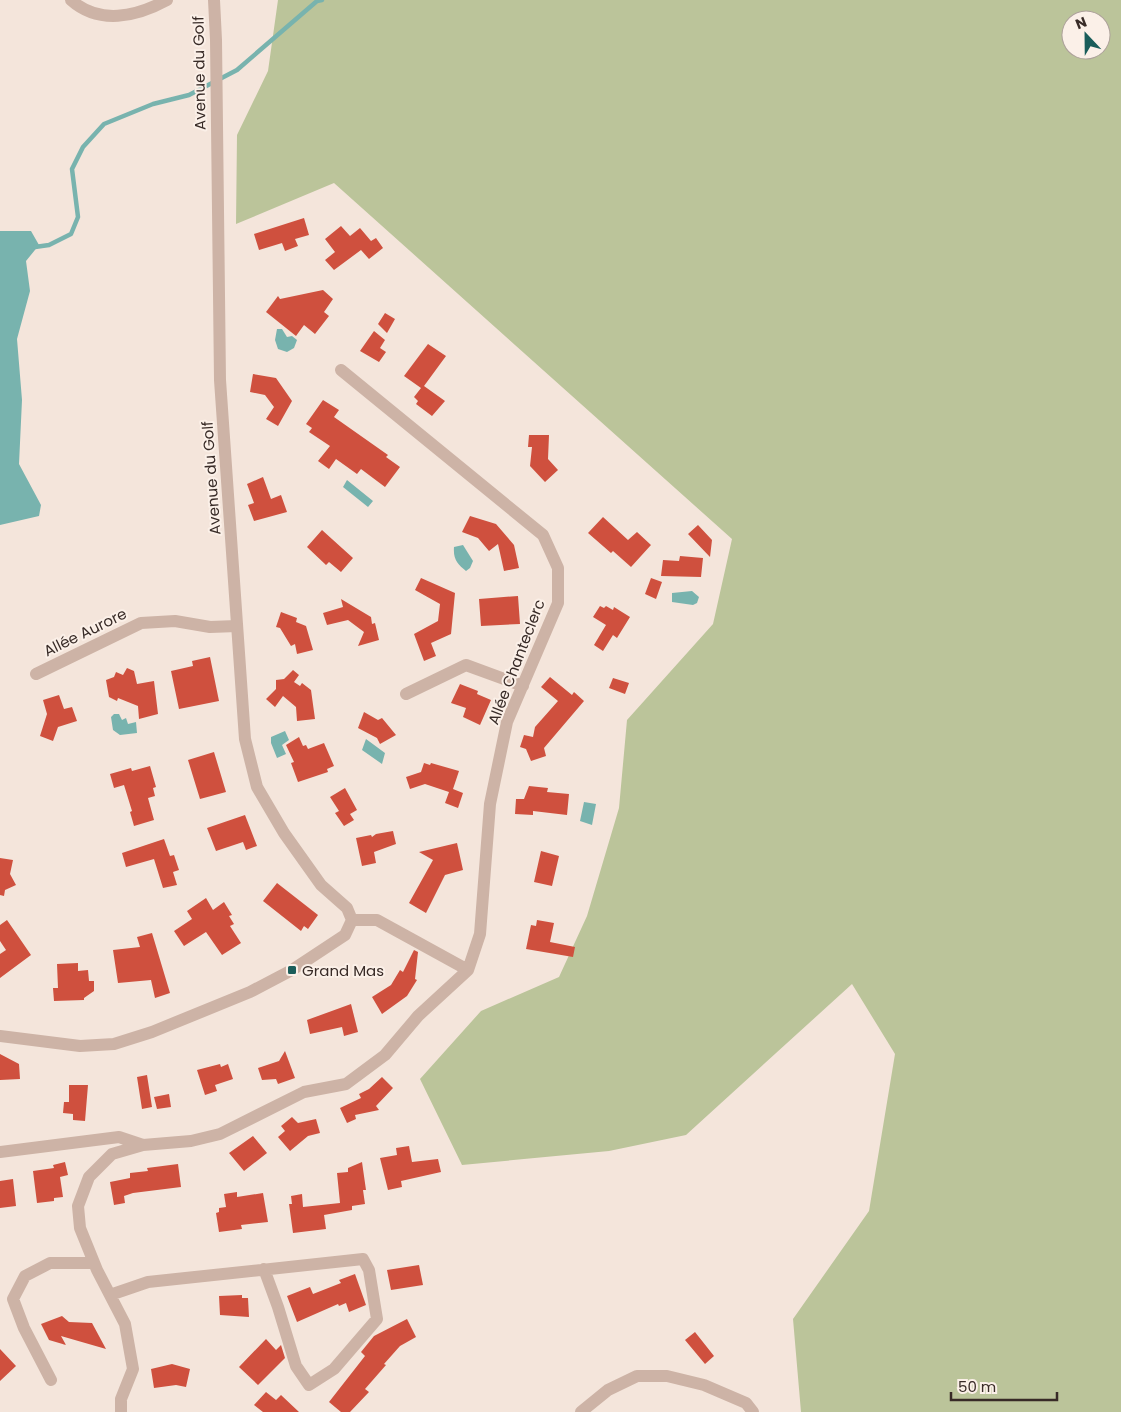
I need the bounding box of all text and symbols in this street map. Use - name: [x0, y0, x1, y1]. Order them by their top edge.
- north arrow: [1061, 10, 1111, 60]
- text: N: [1073, 12, 1090, 34]
- street label: Avenue du Golf: [188, 16, 210, 130]
- street label: Avenue du Golf: [197, 420, 225, 536]
- street label: Allée Chanteclerc: [482, 596, 550, 728]
- street label: Allée Aurore: [40, 603, 130, 661]
- place label: Grand Mas: [302, 960, 384, 981]
- marker: Grand Mas: [286, 964, 298, 976]
- scale bar: [951, 1370, 1057, 1402]
- text: 50 m: [958, 1376, 996, 1397]

